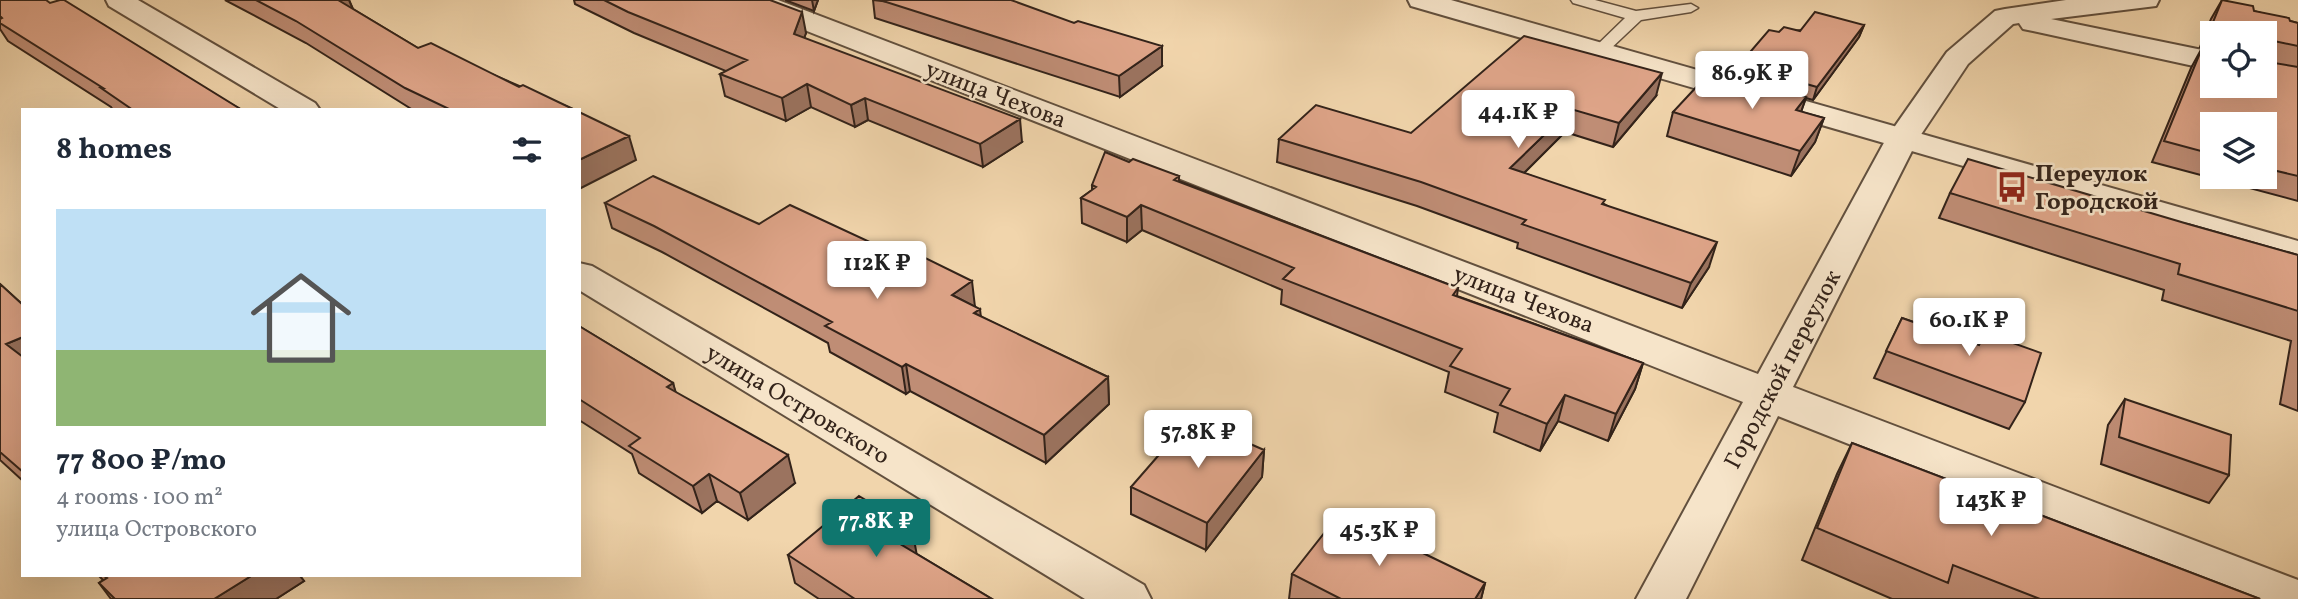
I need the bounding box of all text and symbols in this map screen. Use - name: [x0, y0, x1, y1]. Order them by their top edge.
- map controls: [2200, 21, 2277, 189]
- button: locate: [2200, 21, 2277, 98]
- pin: 86.9K ₽: [1687, 52, 1817, 111]
- street label: улица Чехова: [920, 53, 1071, 138]
- text: 86.9K ₽: [1711, 58, 1793, 90]
- pin: 44.1K ₽: [1453, 90, 1583, 150]
- text: 44.1K ₽: [1478, 97, 1558, 129]
- button: layers: [2200, 112, 2277, 189]
- text: 8 homes: [56, 129, 172, 171]
- icon: filters: [508, 131, 546, 169]
- place label: Переулок Городской: [2035, 158, 2158, 220]
- bus stop icon: Переулок Городской: [1995, 170, 2029, 204]
- pin: 112K ₽: [820, 242, 934, 301]
- text: 112K ₽: [843, 248, 911, 280]
- icon: home: [238, 255, 364, 381]
- street label: улица Чехова: [1448, 258, 1599, 343]
- street label: Городской переулок: [1717, 264, 1851, 476]
- pin: 60.1K ₽: [1904, 298, 2034, 358]
- text: 60.1K ₽: [1929, 305, 2009, 337]
- street label: улица Островского: [698, 337, 896, 474]
- pin: 57.8K ₽: [1133, 410, 1263, 470]
- text: 57.8K ₽: [1160, 417, 1236, 449]
- text: 77 800 ₽/mo: [56, 440, 226, 482]
- pin: 143K ₽: [1934, 478, 2048, 538]
- text: 4 rooms · 100 m²: [56, 482, 223, 514]
- text: 143K ₽: [1955, 485, 2027, 517]
- pin: 77.8K ₽: [811, 500, 941, 559]
- text: 77.8K ₽: [838, 506, 914, 538]
- pin: 45.3K ₽: [1314, 508, 1444, 568]
- text: улица Островского: [56, 514, 257, 546]
- text: 45.3K ₽: [1339, 515, 1419, 547]

